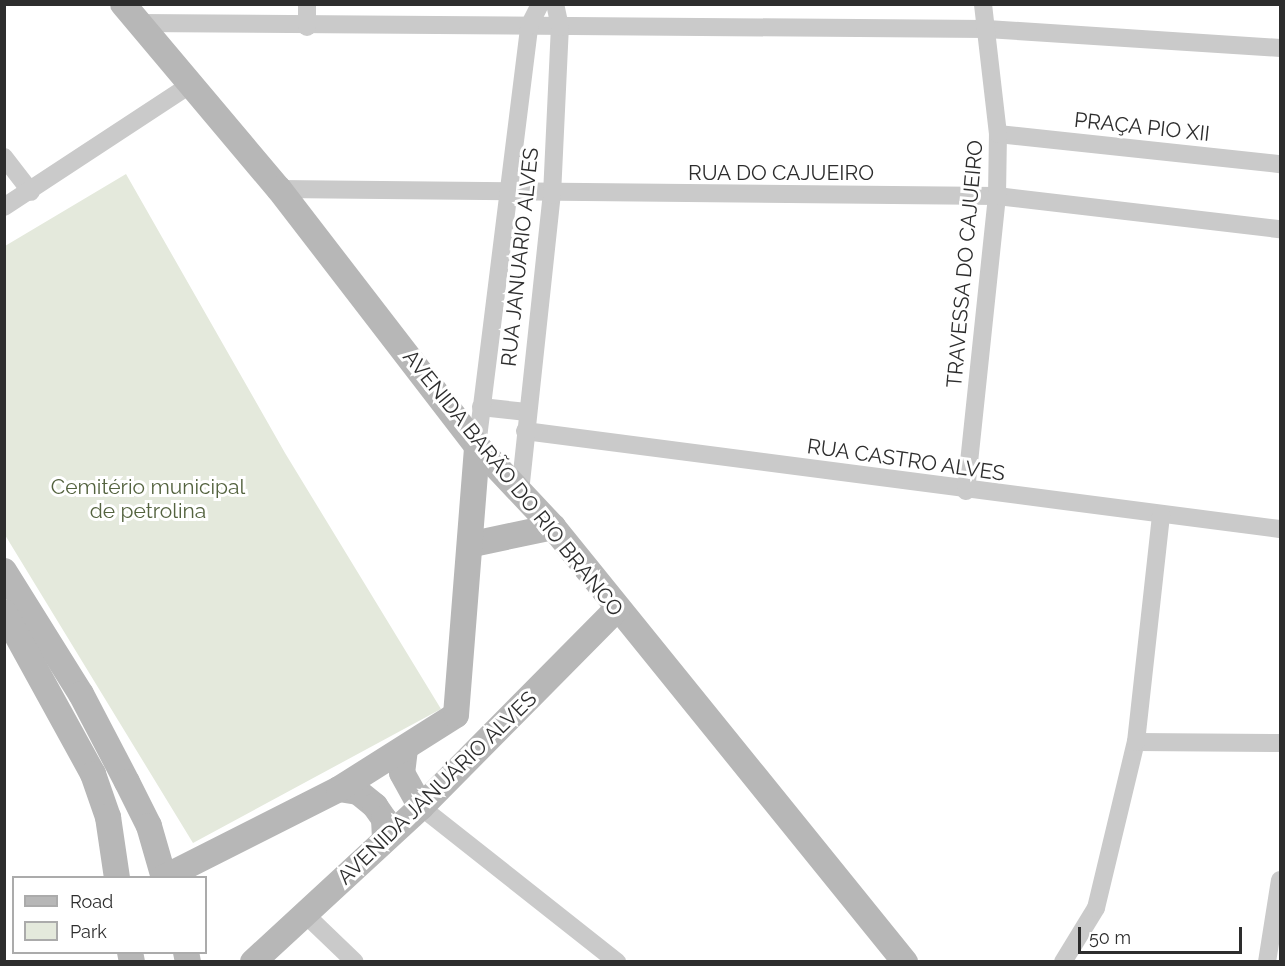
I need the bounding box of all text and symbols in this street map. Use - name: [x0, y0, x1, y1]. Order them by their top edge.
- street label: PRAÇA PIO XII: [1072, 107, 1212, 147]
- street label: TRAVESSA DO CAJUEIRO: [942, 139, 988, 389]
- street label: RUA JANUARIO ALVES: [496, 145, 544, 369]
- street label: RUA DO CAJUEIRO: [688, 160, 874, 186]
- street label: AVENIDA BARÃO DO RIO BRANCO: [397, 345, 629, 621]
- street label: RUA CASTRO ALVES: [805, 434, 1007, 486]
- park label: Cemitério municipal de petrolina: [51, 474, 245, 524]
- street label: AVENIDA JANUÁRIO ALVES: [331, 685, 543, 891]
- legend: [12, 876, 207, 954]
- text: Road: [70, 891, 113, 912]
- scale bar: [1081, 915, 1244, 953]
- text: Park: [70, 921, 107, 942]
- text: 50 m: [1089, 927, 1131, 948]

